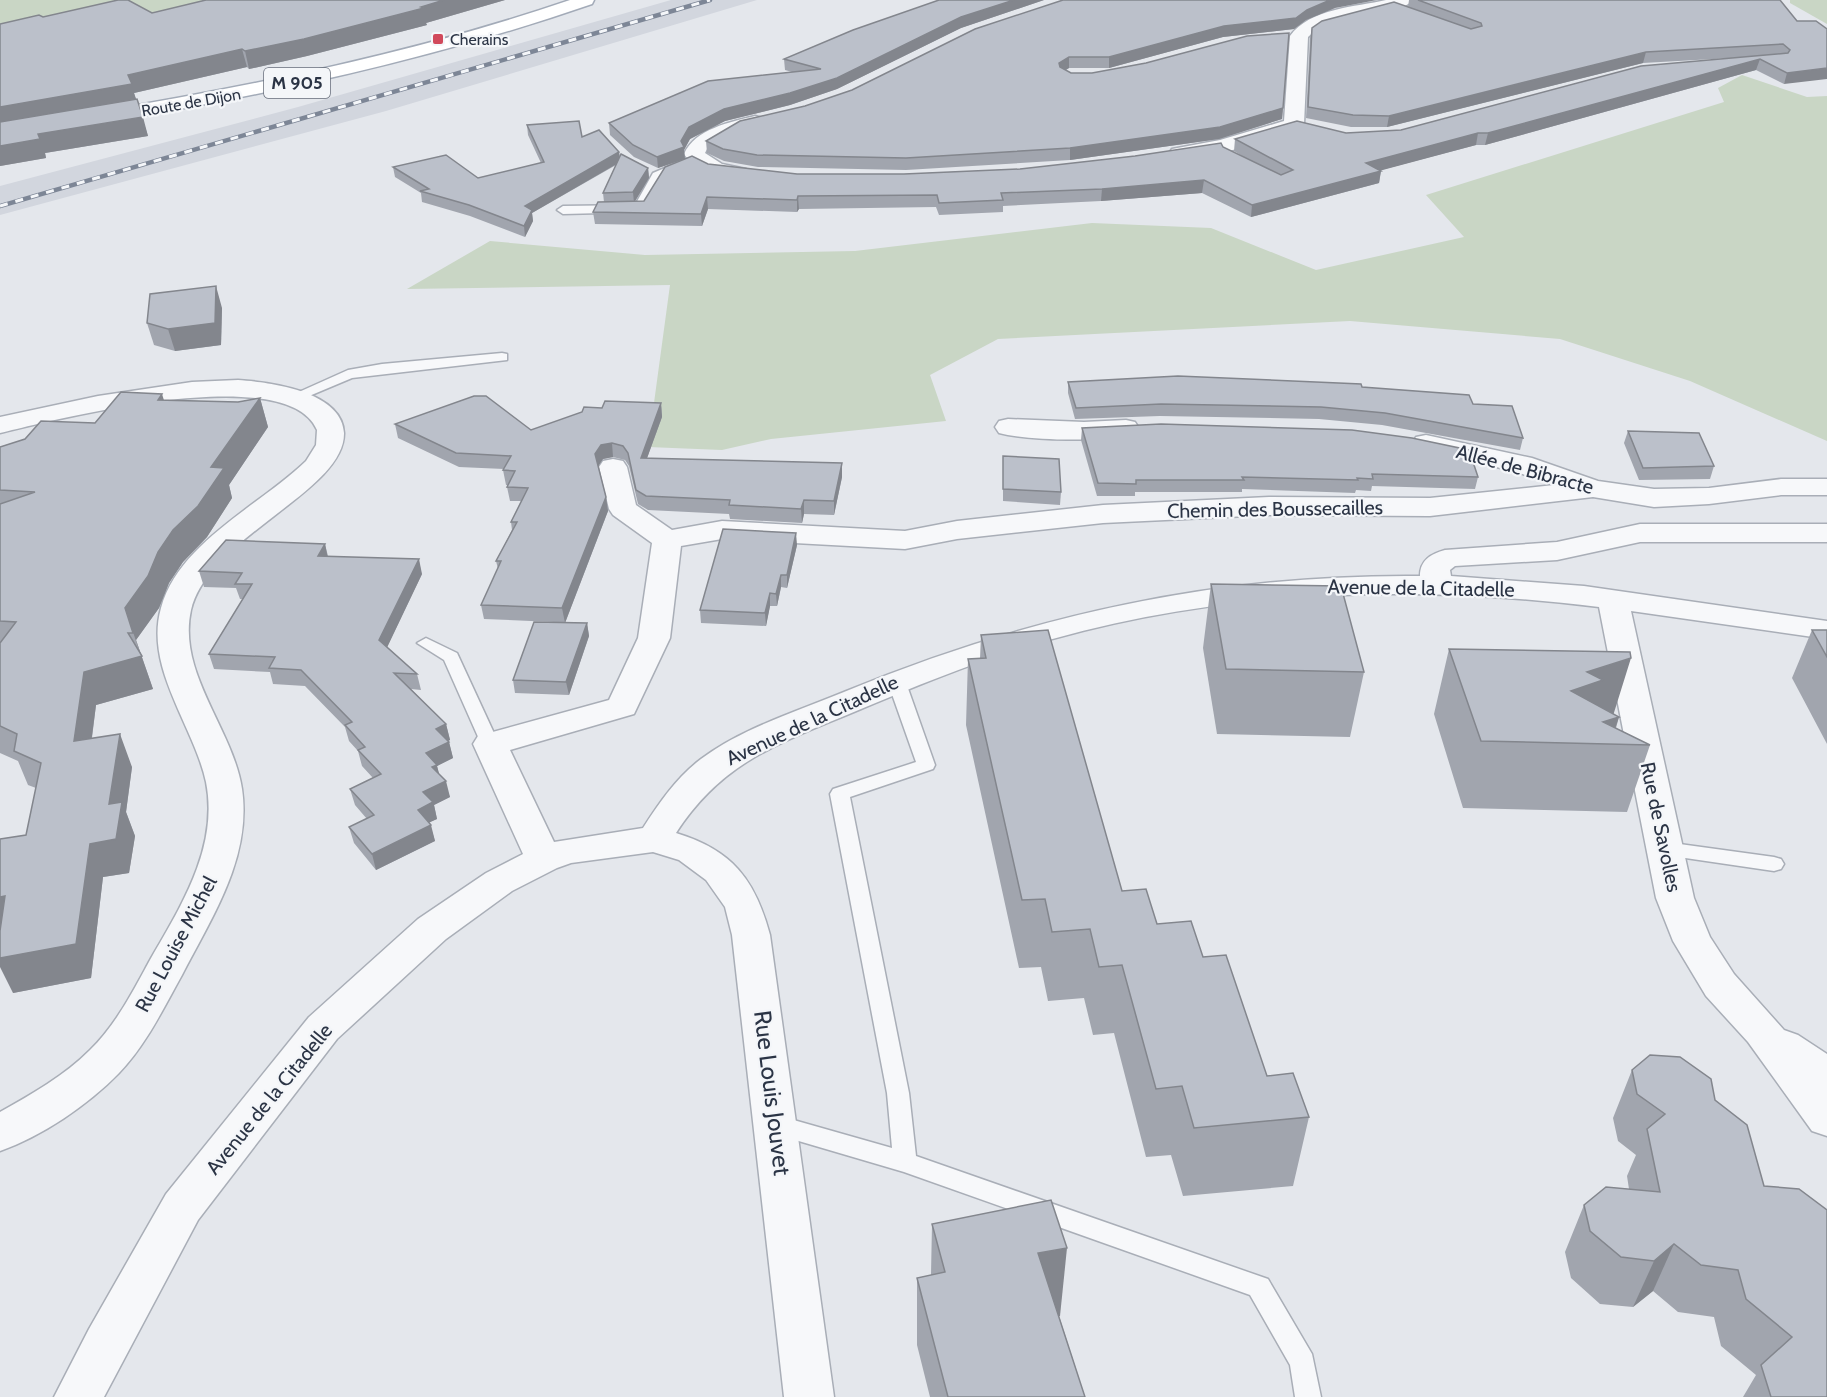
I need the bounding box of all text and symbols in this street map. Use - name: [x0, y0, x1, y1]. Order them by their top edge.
- place label: Cherains: [450, 30, 509, 49]
- marker: Cherains: [431, 32, 445, 46]
- road number: M 905: [264, 68, 330, 98]
- street label: Route de Dijon: [140, 84, 242, 121]
- street label: Allée de Bibracte: [1454, 439, 1596, 499]
- street label: Chemin des Boussecailles: [1167, 495, 1383, 523]
- street label: Avenue de la Citadelle: [1327, 574, 1515, 602]
- street label: Avenue de la Citadelle: [722, 670, 902, 770]
- street label: Rue de Savolles: [1636, 760, 1686, 894]
- street label: Rue Louise Michel: [130, 872, 222, 1016]
- street label: Rue Louis Jouvet: [748, 1009, 797, 1177]
- street label: Avenue de la Citadelle: [201, 1019, 337, 1179]

